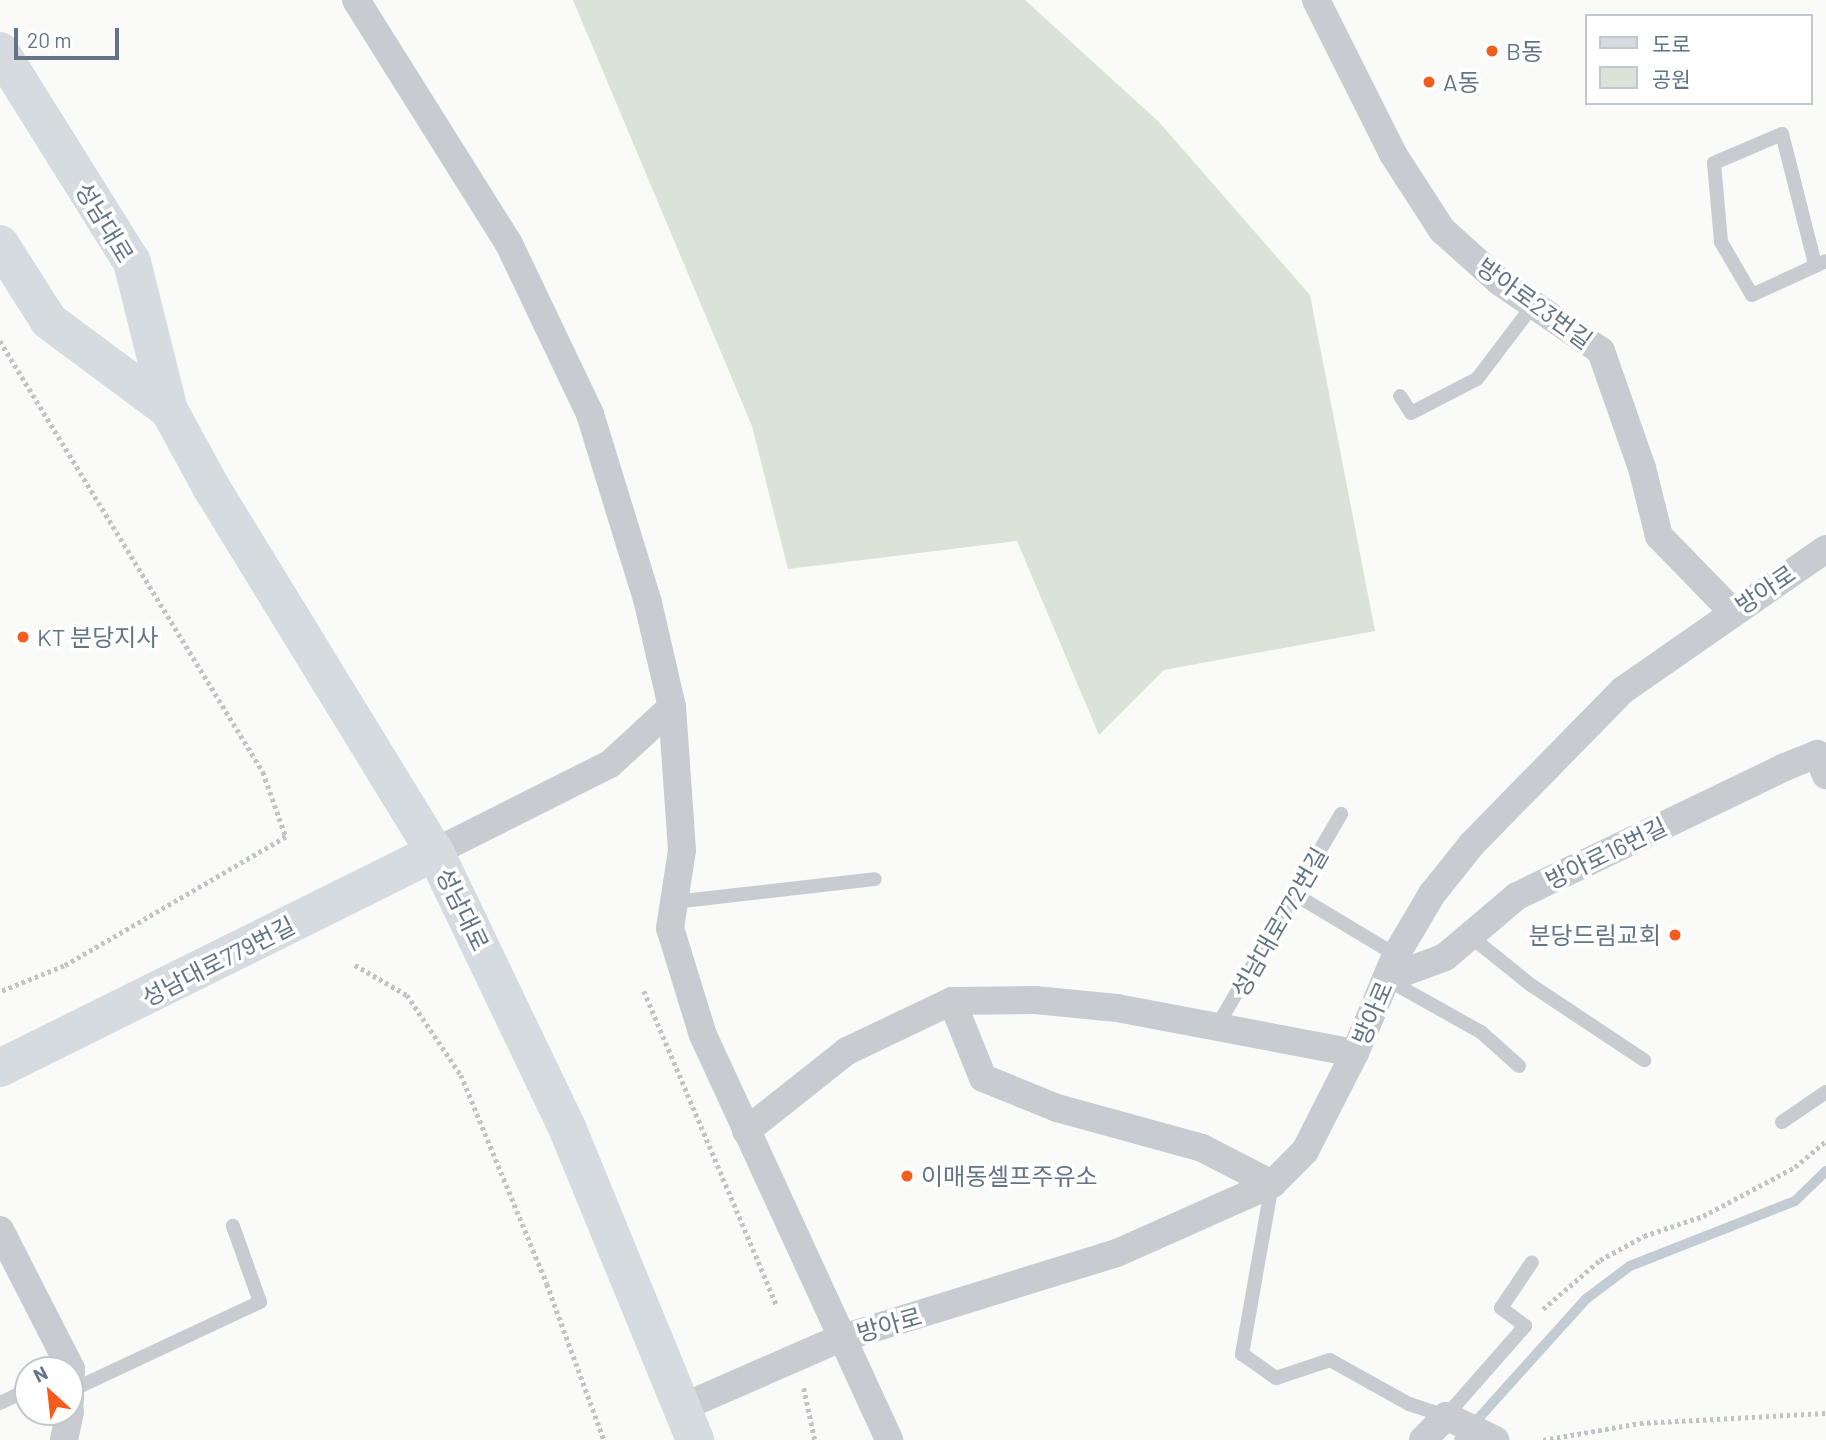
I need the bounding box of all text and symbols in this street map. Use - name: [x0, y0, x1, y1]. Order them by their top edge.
- scale bar: [18, 14, 122, 58]
- legend: [1584, 14, 1812, 105]
- text: 20 m: [27, 27, 72, 52]
- text: 도로: [1652, 31, 1691, 56]
- place label: B동: [1506, 37, 1543, 65]
- marker: B동: [1484, 43, 1500, 59]
- text: 공원: [1652, 66, 1691, 91]
- place label: A동: [1443, 68, 1480, 96]
- marker: A동: [1421, 74, 1437, 90]
- street label: 성남대로: [70, 177, 140, 267]
- street label: 방아로23번길: [1472, 252, 1598, 354]
- street label: 방아로: [1729, 559, 1801, 619]
- place label: KT 분당지사: [37, 623, 158, 651]
- marker: KT 분당지사: [15, 629, 31, 645]
- street label: 방아로16번길: [1541, 811, 1671, 895]
- street label: 성남대로772번길: [1225, 842, 1333, 1002]
- street label: 성남대로: [431, 863, 495, 955]
- street label: 성남대로779번길: [137, 910, 299, 1012]
- place label: 분당드림교회: [1529, 921, 1661, 949]
- marker: 분당드림교회: [1667, 927, 1683, 943]
- street label: 방아로: [1346, 977, 1398, 1049]
- place label: 이매동셀프주유소: [921, 1162, 1098, 1190]
- marker: 이매동셀프주유소: [899, 1168, 915, 1184]
- street label: 방아로: [853, 1301, 925, 1347]
- north arrow: [14, 1356, 84, 1426]
- text: N: [29, 1361, 51, 1387]

